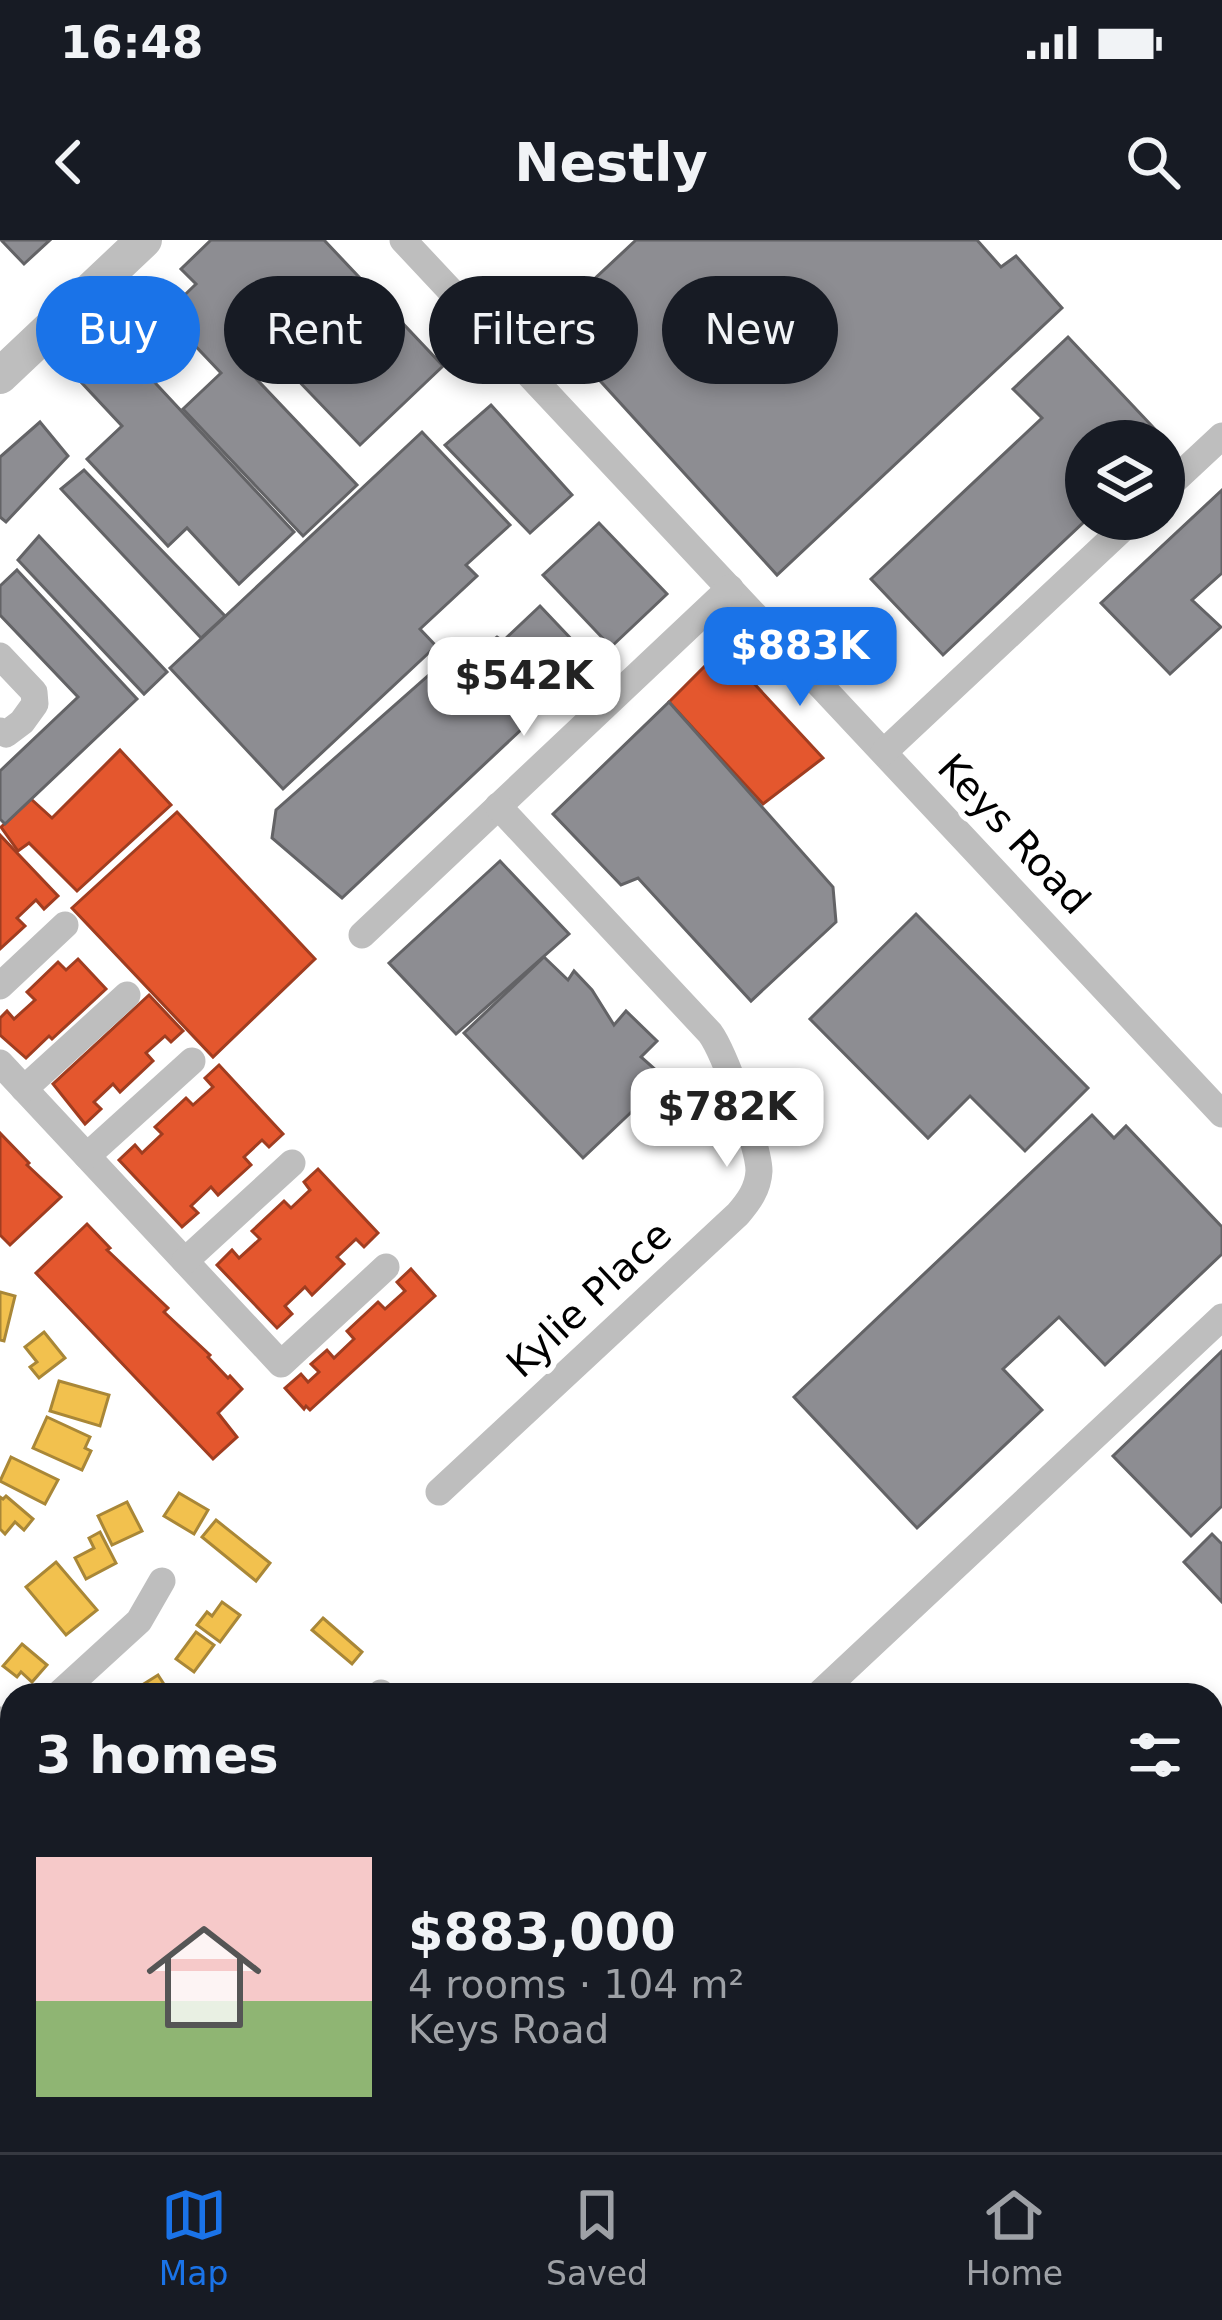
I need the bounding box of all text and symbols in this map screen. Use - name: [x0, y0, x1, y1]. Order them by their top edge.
- text: 16:48: [60, 16, 203, 69]
- icon: back: [36, 129, 102, 195]
- icon: search: [1120, 129, 1186, 195]
- text: Nestly: [514, 131, 708, 194]
- chip: Buy: [36, 276, 200, 384]
- chip: Rent: [224, 276, 405, 384]
- chip: Filters: [429, 276, 638, 384]
- chip: New: [662, 276, 838, 384]
- map controls: [1065, 420, 1185, 540]
- button: layers: [1065, 420, 1185, 540]
- pin: $883K: [716, 607, 884, 709]
- text: $883K: [731, 623, 869, 668]
- pin: $542K: [440, 637, 608, 739]
- text: $542K: [455, 653, 593, 698]
- street label: Keys Road: [929, 745, 1099, 923]
- pin: $782K: [643, 1068, 811, 1170]
- text: $782K: [658, 1084, 796, 1129]
- street label: Kylie Place: [498, 1212, 680, 1386]
- icon: filters: [1122, 1722, 1188, 1788]
- text: 3 homes: [36, 1726, 279, 1785]
- text: $883,000: [408, 1903, 676, 1962]
- icon: home: [132, 1905, 276, 2049]
- text: 4 rooms · 104 m²: [408, 1962, 744, 2007]
- text: Keys Road: [408, 2007, 609, 2052]
- tab: Map: [159, 2182, 228, 2293]
- tab: Saved: [546, 2182, 648, 2293]
- tab: Home: [966, 2182, 1063, 2293]

